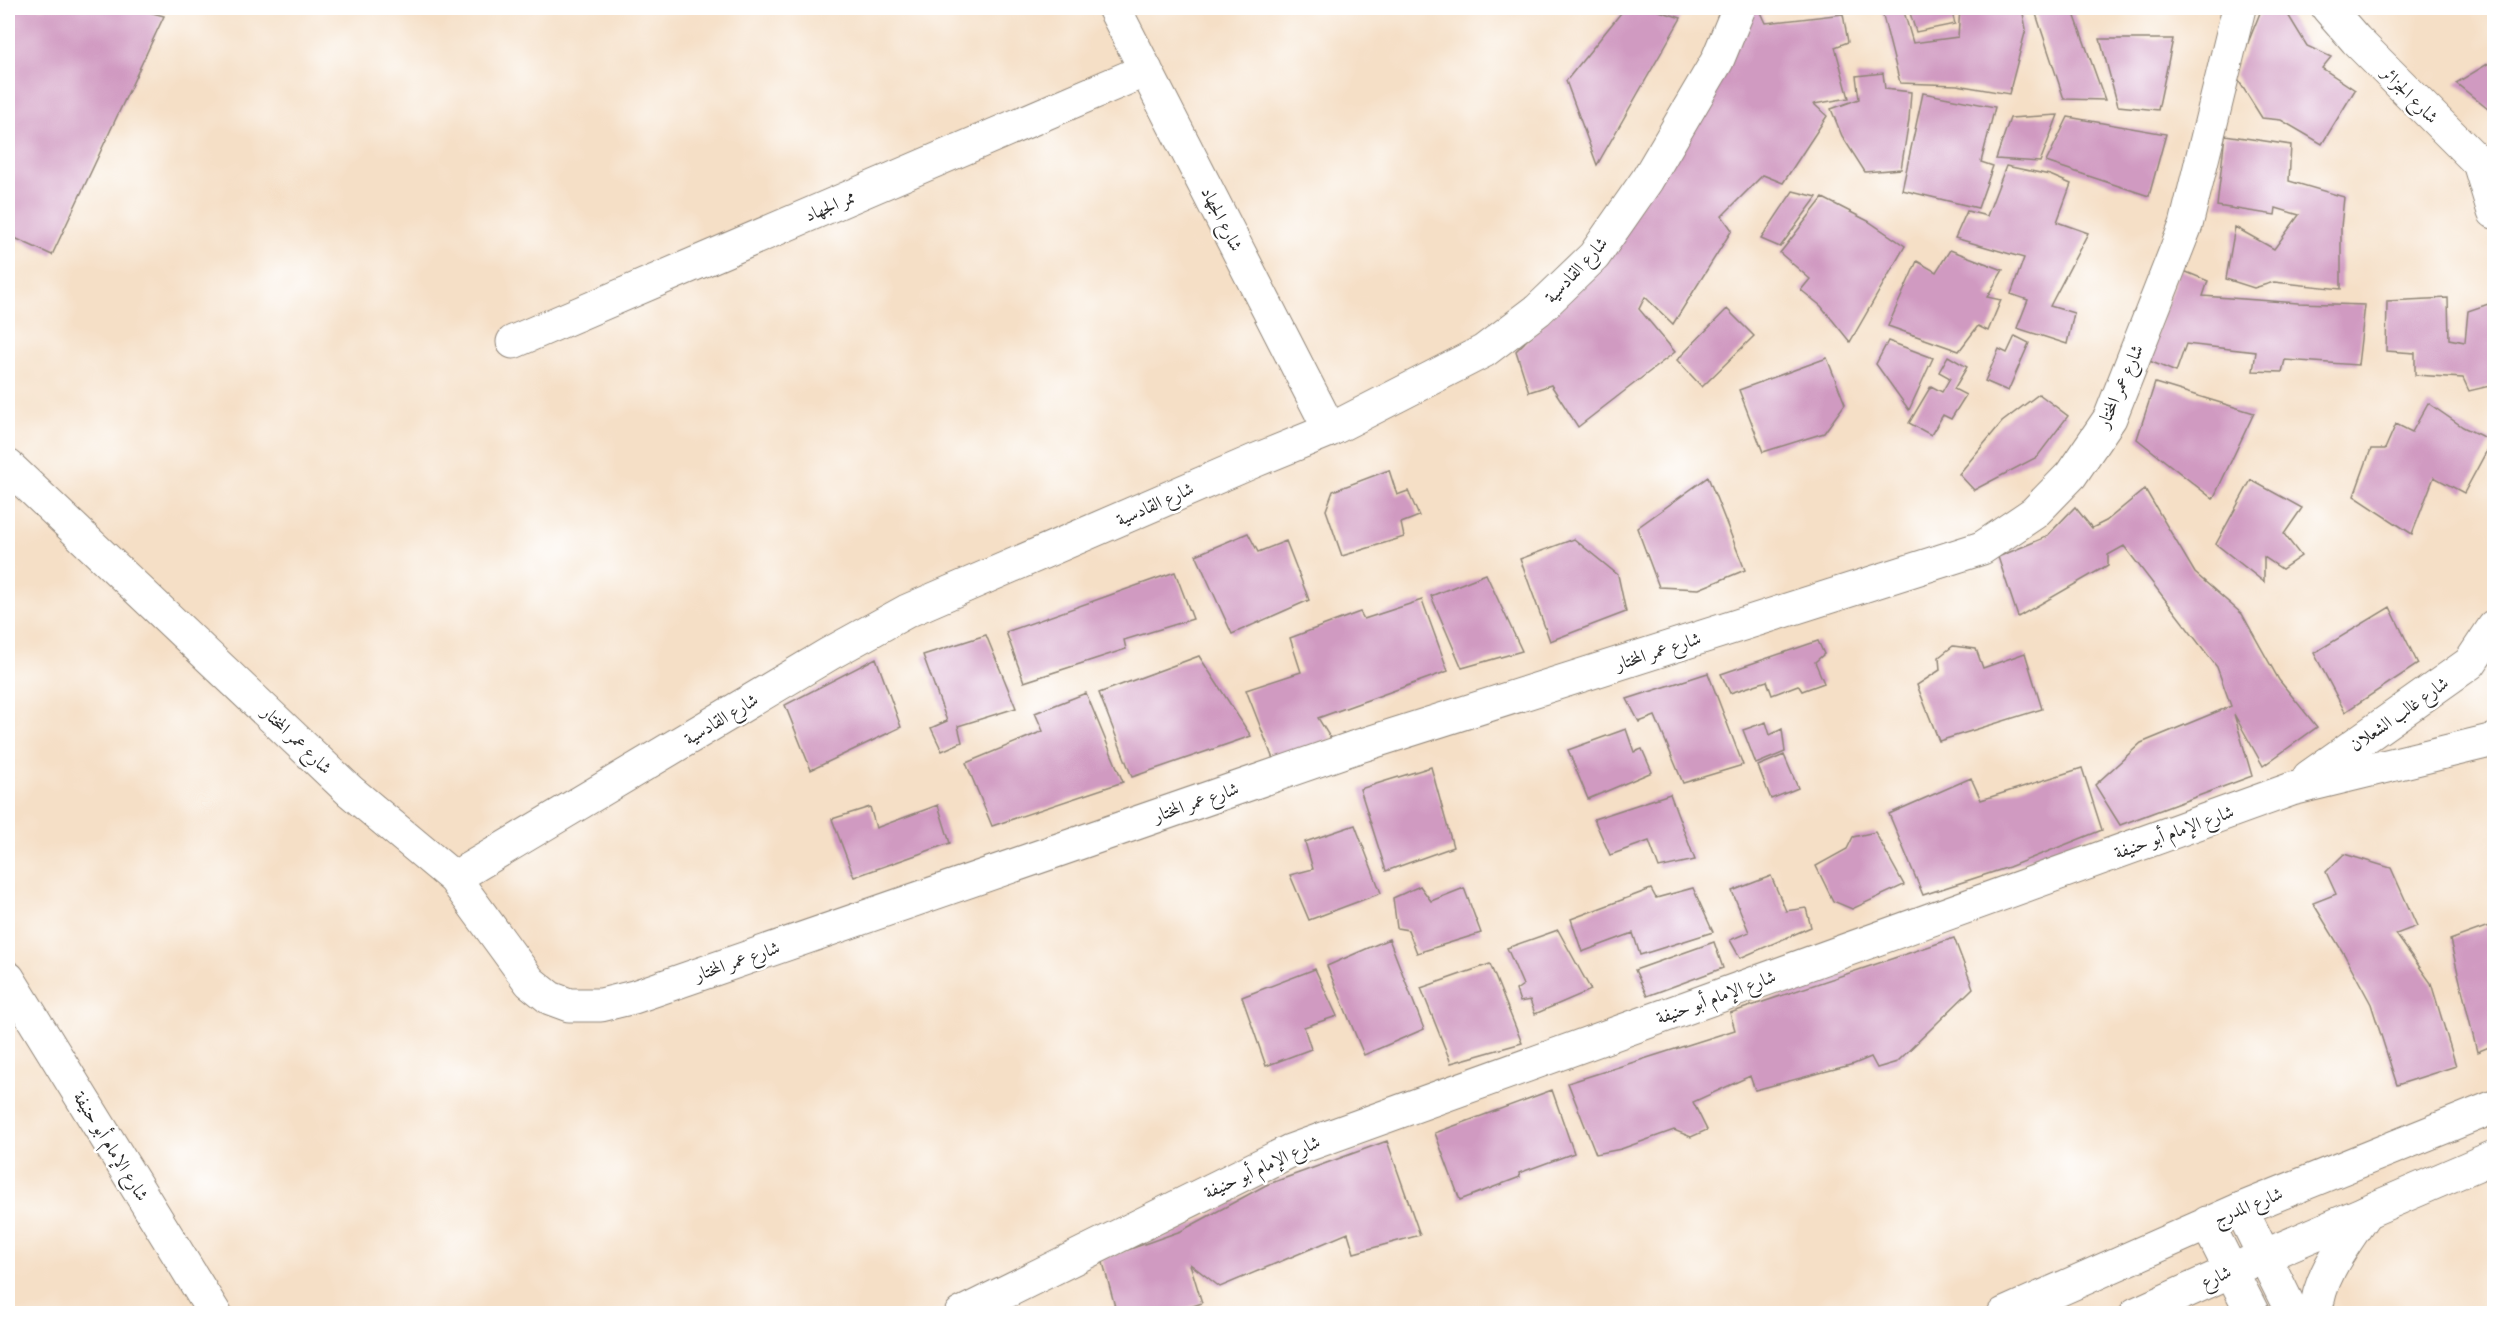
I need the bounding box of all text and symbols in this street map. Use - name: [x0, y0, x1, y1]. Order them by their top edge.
- street label: شارع الجزائر: [2373, 61, 2442, 131]
- street label: شارع الجهاد: [1193, 183, 1247, 257]
- street label: ممر الجهاد: [802, 186, 859, 227]
- street label: شارع القادسية: [1541, 233, 1615, 310]
- street label: شارع عمر المختار: [2092, 341, 2152, 435]
- street label: شارع القادسية: [1113, 478, 1199, 535]
- street label: شارع عمر المختار: [1611, 628, 1705, 680]
- street label: شارع غالب الشعلان: [2346, 673, 2455, 759]
- street label: شارع القادسية: [680, 689, 764, 753]
- street label: شارع عمر المختار: [253, 701, 336, 782]
- street label: شارع عمر المختار: [1149, 778, 1243, 831]
- street label: شارع الإمام أبو حنيفة: [2111, 798, 2238, 869]
- street label: شارع عمر المختار: [690, 937, 784, 990]
- street label: شارع الإمام أبو حنيفة: [1653, 963, 1780, 1034]
- street label: شارع الإمام أبو حنيفة: [64, 1086, 155, 1208]
- street label: شارع الإمام أبو حنيفة: [1200, 1129, 1326, 1208]
- street label: شارع المدرج: [2210, 1183, 2288, 1235]
- street label: شارع: [2198, 1262, 2236, 1297]

